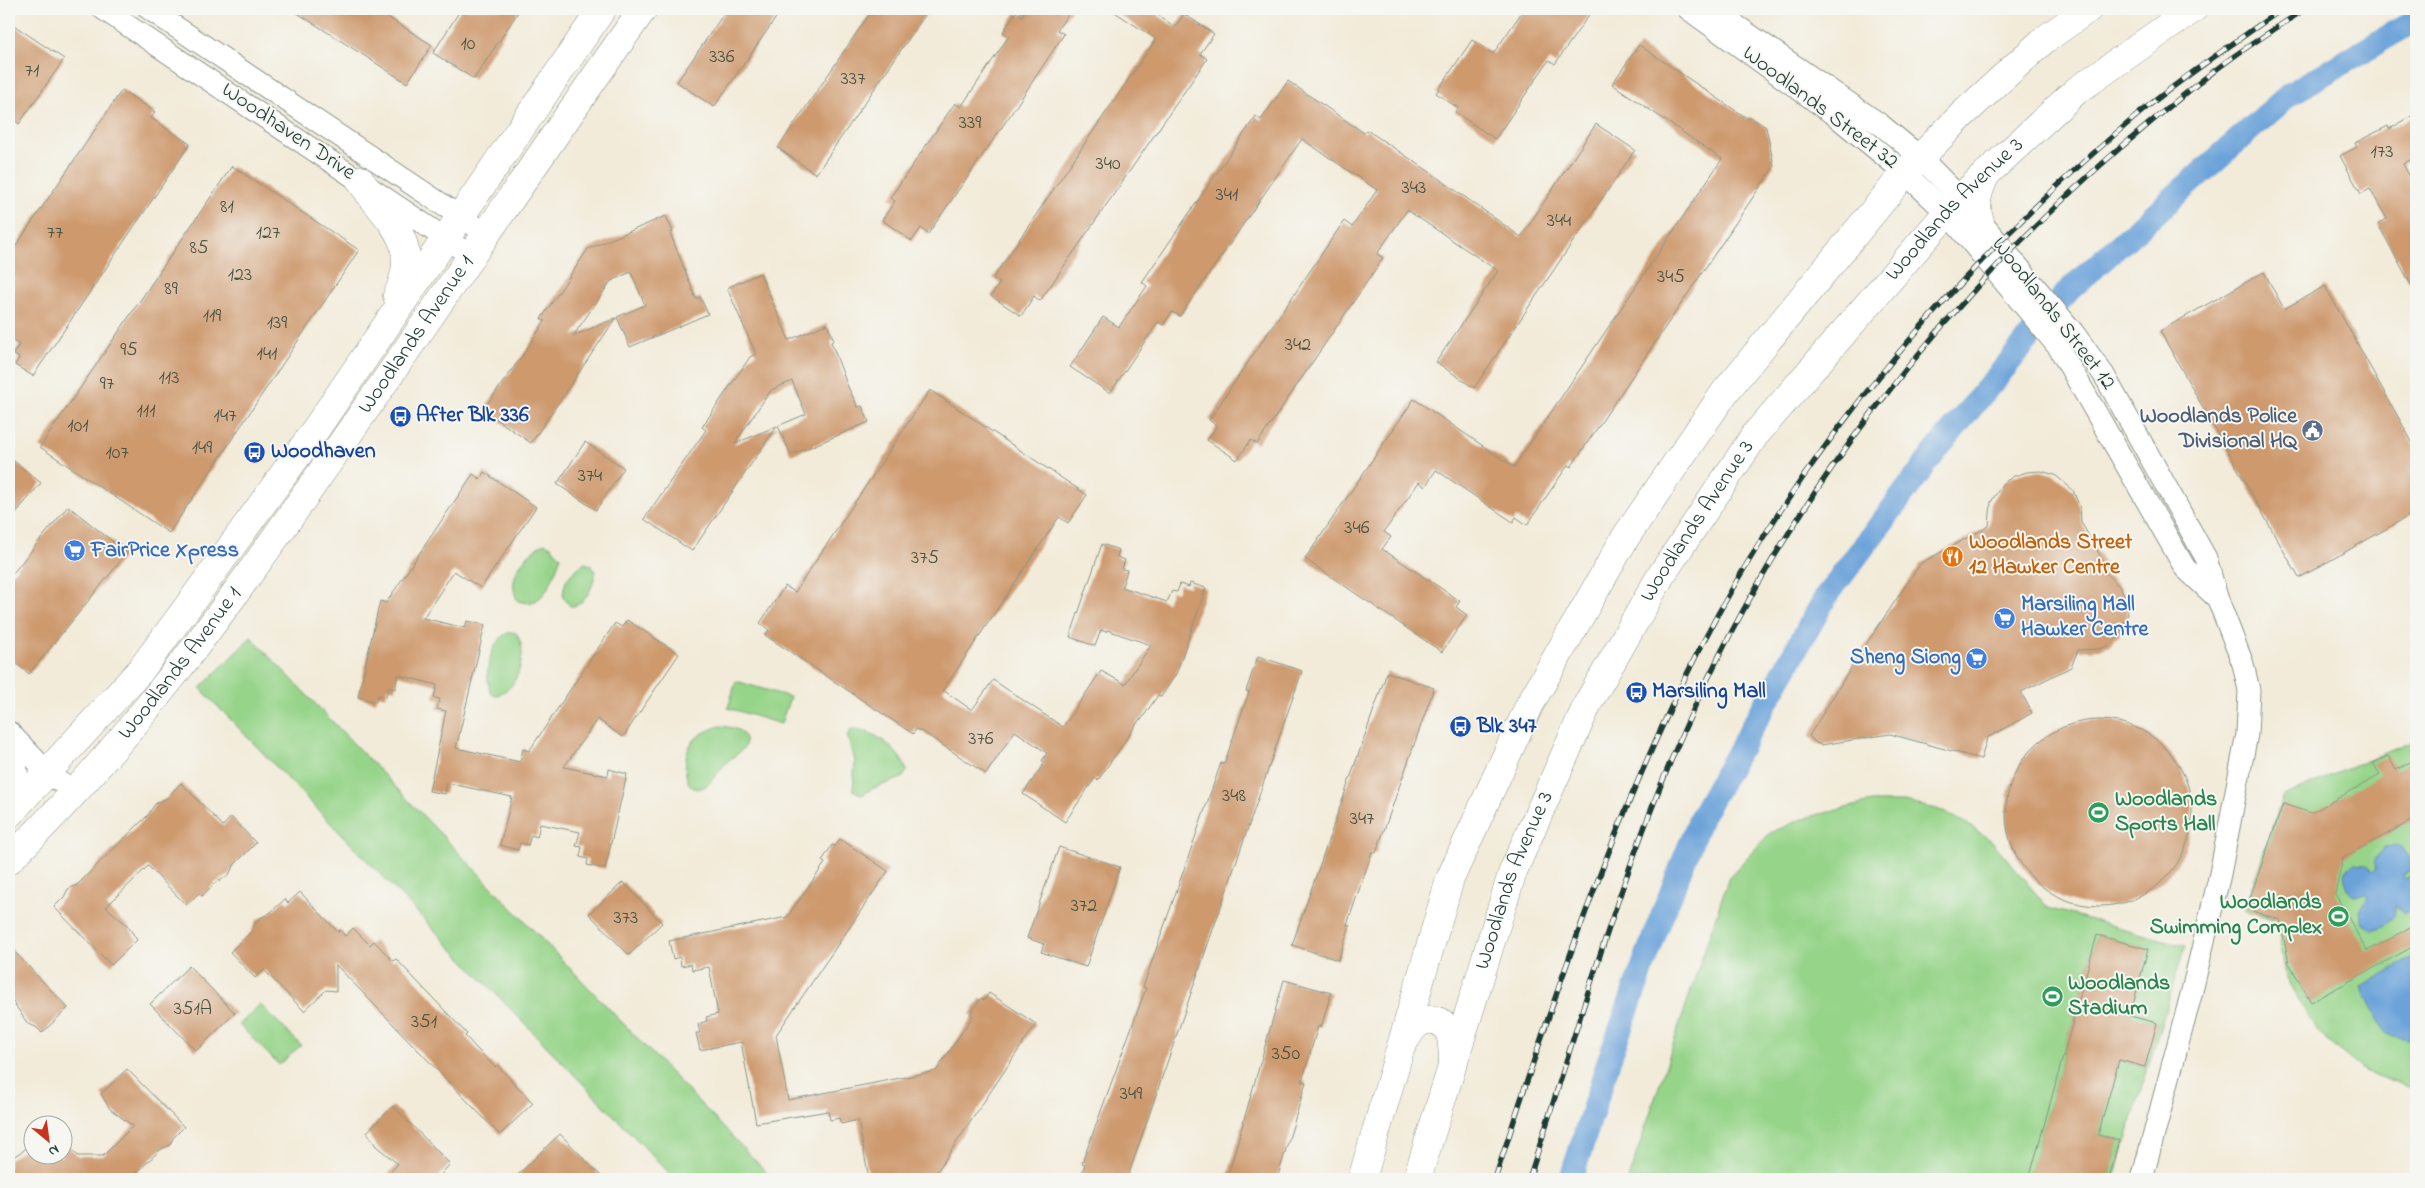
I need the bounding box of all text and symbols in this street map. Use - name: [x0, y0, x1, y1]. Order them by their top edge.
- house number: 10: [461, 30, 476, 59]
- street label: Woodlands Street 32: [1735, 38, 1905, 178]
- house number: 336: [709, 43, 735, 72]
- house number: 71: [25, 57, 39, 86]
- house number: 337: [841, 65, 865, 94]
- street label: Woodhaven Drive: [214, 75, 362, 189]
- house number: 339: [959, 109, 981, 138]
- street label: Woodlands Avenue 3: [1878, 131, 2031, 289]
- house number: 173: [2371, 138, 2393, 167]
- house number: 340: [1095, 150, 1121, 179]
- house number: 343: [1402, 174, 1426, 203]
- house number: 341: [1216, 181, 1238, 210]
- house number: 81: [220, 193, 234, 222]
- house number: 344: [1547, 207, 1571, 236]
- house number: 77: [47, 219, 63, 248]
- house number: 127: [256, 219, 280, 248]
- street label: Woodlands Street 12: [1983, 231, 2123, 397]
- house number: 85: [190, 234, 208, 263]
- street label: Woodlands Avenue 1: [351, 249, 483, 421]
- house number: 123: [228, 261, 252, 290]
- house number: 345: [1657, 263, 1685, 292]
- house number: 89: [164, 275, 178, 304]
- house number: 119: [203, 302, 221, 331]
- house number: 139: [267, 309, 287, 338]
- house number: 342: [1285, 331, 1311, 360]
- house number: 95: [120, 336, 138, 365]
- house number: 141: [257, 340, 277, 369]
- house number: 113: [159, 364, 179, 393]
- house number: 97: [100, 370, 114, 399]
- house number: 111: [136, 397, 156, 426]
- place label: After Blk 336: [416, 400, 529, 432]
- place label: Woodlands Police Divisional HQ: [2140, 401, 2298, 458]
- house number: 147: [214, 402, 236, 431]
- bus stop icon: After Blk 336: [388, 404, 412, 428]
- house number: 101: [67, 412, 89, 441]
- public building icon: Woodlands Police Divisional HQ: [2301, 418, 2325, 442]
- house number: 149: [192, 434, 212, 463]
- street label: Woodlands Avenue 3: [1633, 434, 1763, 608]
- place label: Woodhaven: [271, 436, 376, 468]
- house number: 107: [105, 439, 129, 468]
- bus stop icon: Woodhaven: [243, 440, 267, 464]
- house number: 374: [578, 462, 602, 491]
- house number: 346: [1344, 514, 1370, 543]
- place label: Woodlands Street 12 Hawker Centre: [1969, 527, 2133, 584]
- place label: FairPrice Xpress: [90, 535, 239, 567]
- supermarket icon: FairPrice Xpress: [63, 539, 87, 563]
- house number: 375: [911, 544, 939, 573]
- restaurant icon: Woodlands Street 12 Hawker Centre: [1941, 544, 1965, 568]
- street label: Woodlands Avenue 1: [111, 581, 250, 747]
- place label: Marsiling Mall Hawker Centre: [2021, 589, 2149, 646]
- supermarket icon: Marsiling Mall Hawker Centre: [1993, 606, 2017, 630]
- place label: Sheng Siong: [1850, 642, 1961, 675]
- supermarket icon: Sheng Siong: [1965, 646, 1989, 670]
- place label: Marsiling Mall: [1652, 676, 1766, 709]
- bus stop icon: Marsiling Mall: [1624, 680, 1648, 704]
- place label: Blk 347: [1476, 711, 1537, 743]
- bus stop icon: Blk 347: [1449, 715, 1473, 739]
- house number: 376: [968, 725, 994, 754]
- house number: 348: [1222, 782, 1246, 811]
- place label: Woodlands Sports Hall: [2115, 784, 2217, 841]
- street label: Woodlands Avenue 3: [1467, 786, 1562, 974]
- sports icon: Woodlands Sports Hall: [2087, 801, 2111, 825]
- house number: 347: [1350, 805, 1374, 834]
- place label: Woodlands Swimming Complex: [2150, 887, 2322, 945]
- house number: 372: [1071, 892, 1097, 921]
- house number: 373: [614, 904, 638, 933]
- sports icon: Woodlands Swimming Complex: [2326, 904, 2350, 928]
- place label: Woodlands Stadium: [2068, 968, 2170, 1025]
- sports icon: Woodlands Stadium: [2040, 985, 2064, 1009]
- house number: 351A: [174, 995, 212, 1024]
- house number: 351: [411, 1008, 437, 1037]
- house number: 350: [1272, 1040, 1301, 1069]
- house number: 349: [1120, 1080, 1142, 1109]
- north arrow: [22, 1116, 72, 1166]
- text: N: [44, 1139, 63, 1162]

